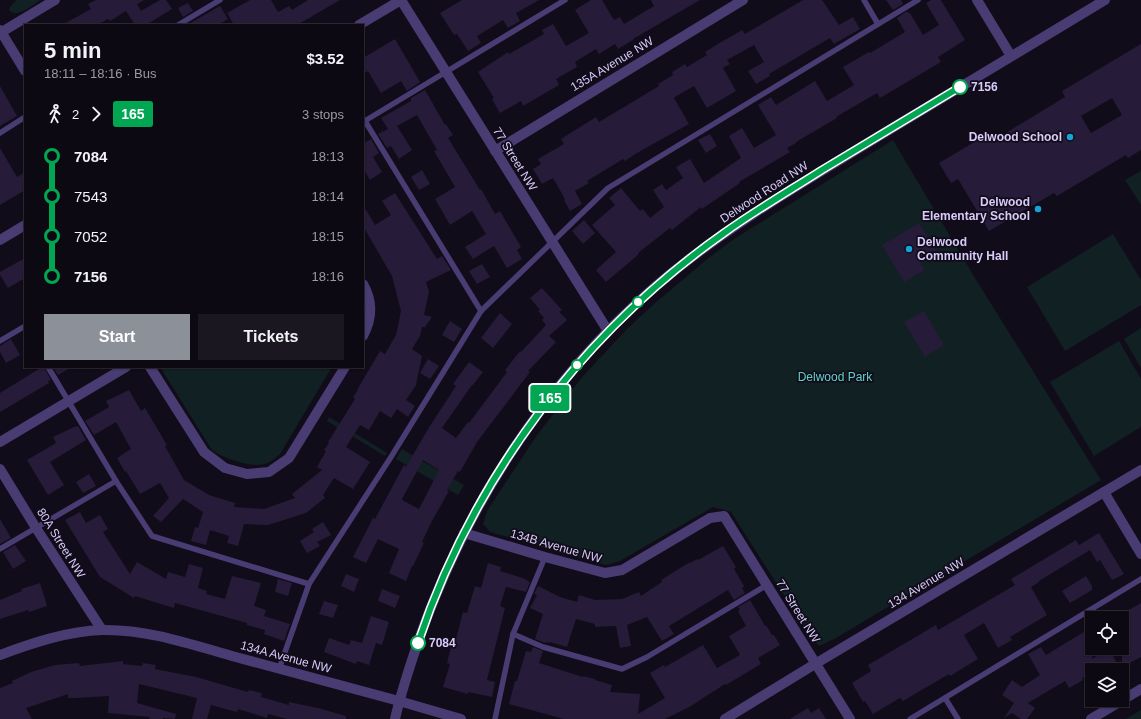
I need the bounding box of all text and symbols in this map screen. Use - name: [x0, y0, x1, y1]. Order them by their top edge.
- street label: 135A Avenue NW: [568, 33, 656, 94]
- text: 5 min: [44, 38, 101, 63]
- text: $3.52: [306, 50, 344, 67]
- text: 18:11 – 18:16 · Bus: [44, 66, 157, 81]
- marker: 7156: [952, 79, 968, 95]
- place label: 7156: [971, 80, 998, 94]
- icon: walk: [44, 103, 66, 125]
- icon: forward: [85, 103, 107, 125]
- text: 165: [121, 106, 145, 122]
- text: 2: [72, 107, 79, 122]
- text: 3 stops: [302, 107, 344, 122]
- street label: 77 Street NW: [490, 125, 540, 194]
- place label: Delwood School: [969, 130, 1062, 144]
- marker: Delwood School: [1065, 132, 1075, 142]
- text: 7084: [74, 148, 107, 165]
- text: 18:13: [311, 149, 344, 164]
- street label: Delwood Road NW: [717, 158, 811, 226]
- text: 7543: [74, 188, 107, 205]
- text: 18:14: [311, 189, 344, 204]
- place label: Delwood Elementary School: [922, 195, 1030, 223]
- marker: Delwood Elementary School: [1033, 204, 1043, 214]
- text: 7052: [74, 228, 107, 245]
- text: 18:15: [311, 229, 344, 244]
- place label: Delwood Community Hall: [917, 235, 1008, 263]
- marker: Delwood Community Hall: [904, 244, 914, 254]
- text: 7156: [74, 268, 107, 285]
- text: 18:16: [311, 269, 344, 284]
- unlabelled marker: [632, 296, 644, 308]
- button: Start: [44, 314, 190, 360]
- button: Tickets: [198, 314, 344, 360]
- unlabelled marker: [571, 359, 583, 371]
- park label: Delwood Park: [798, 370, 873, 384]
- line badge: 165: [527, 385, 573, 411]
- text: 165: [538, 390, 562, 406]
- street label: 80A Street NW: [34, 506, 88, 581]
- street label: 134B Avenue NW: [509, 526, 604, 566]
- street label: 134 Avenue NW: [885, 554, 967, 611]
- street label: 77 Street NW: [773, 577, 823, 646]
- map controls: [1085, 611, 1129, 707]
- button: locate: [1085, 611, 1129, 655]
- marker: 7084: [410, 635, 426, 651]
- place label: 7084: [429, 636, 456, 650]
- street label: 134A Avenue NW: [239, 638, 334, 676]
- button: layers: [1085, 663, 1129, 707]

